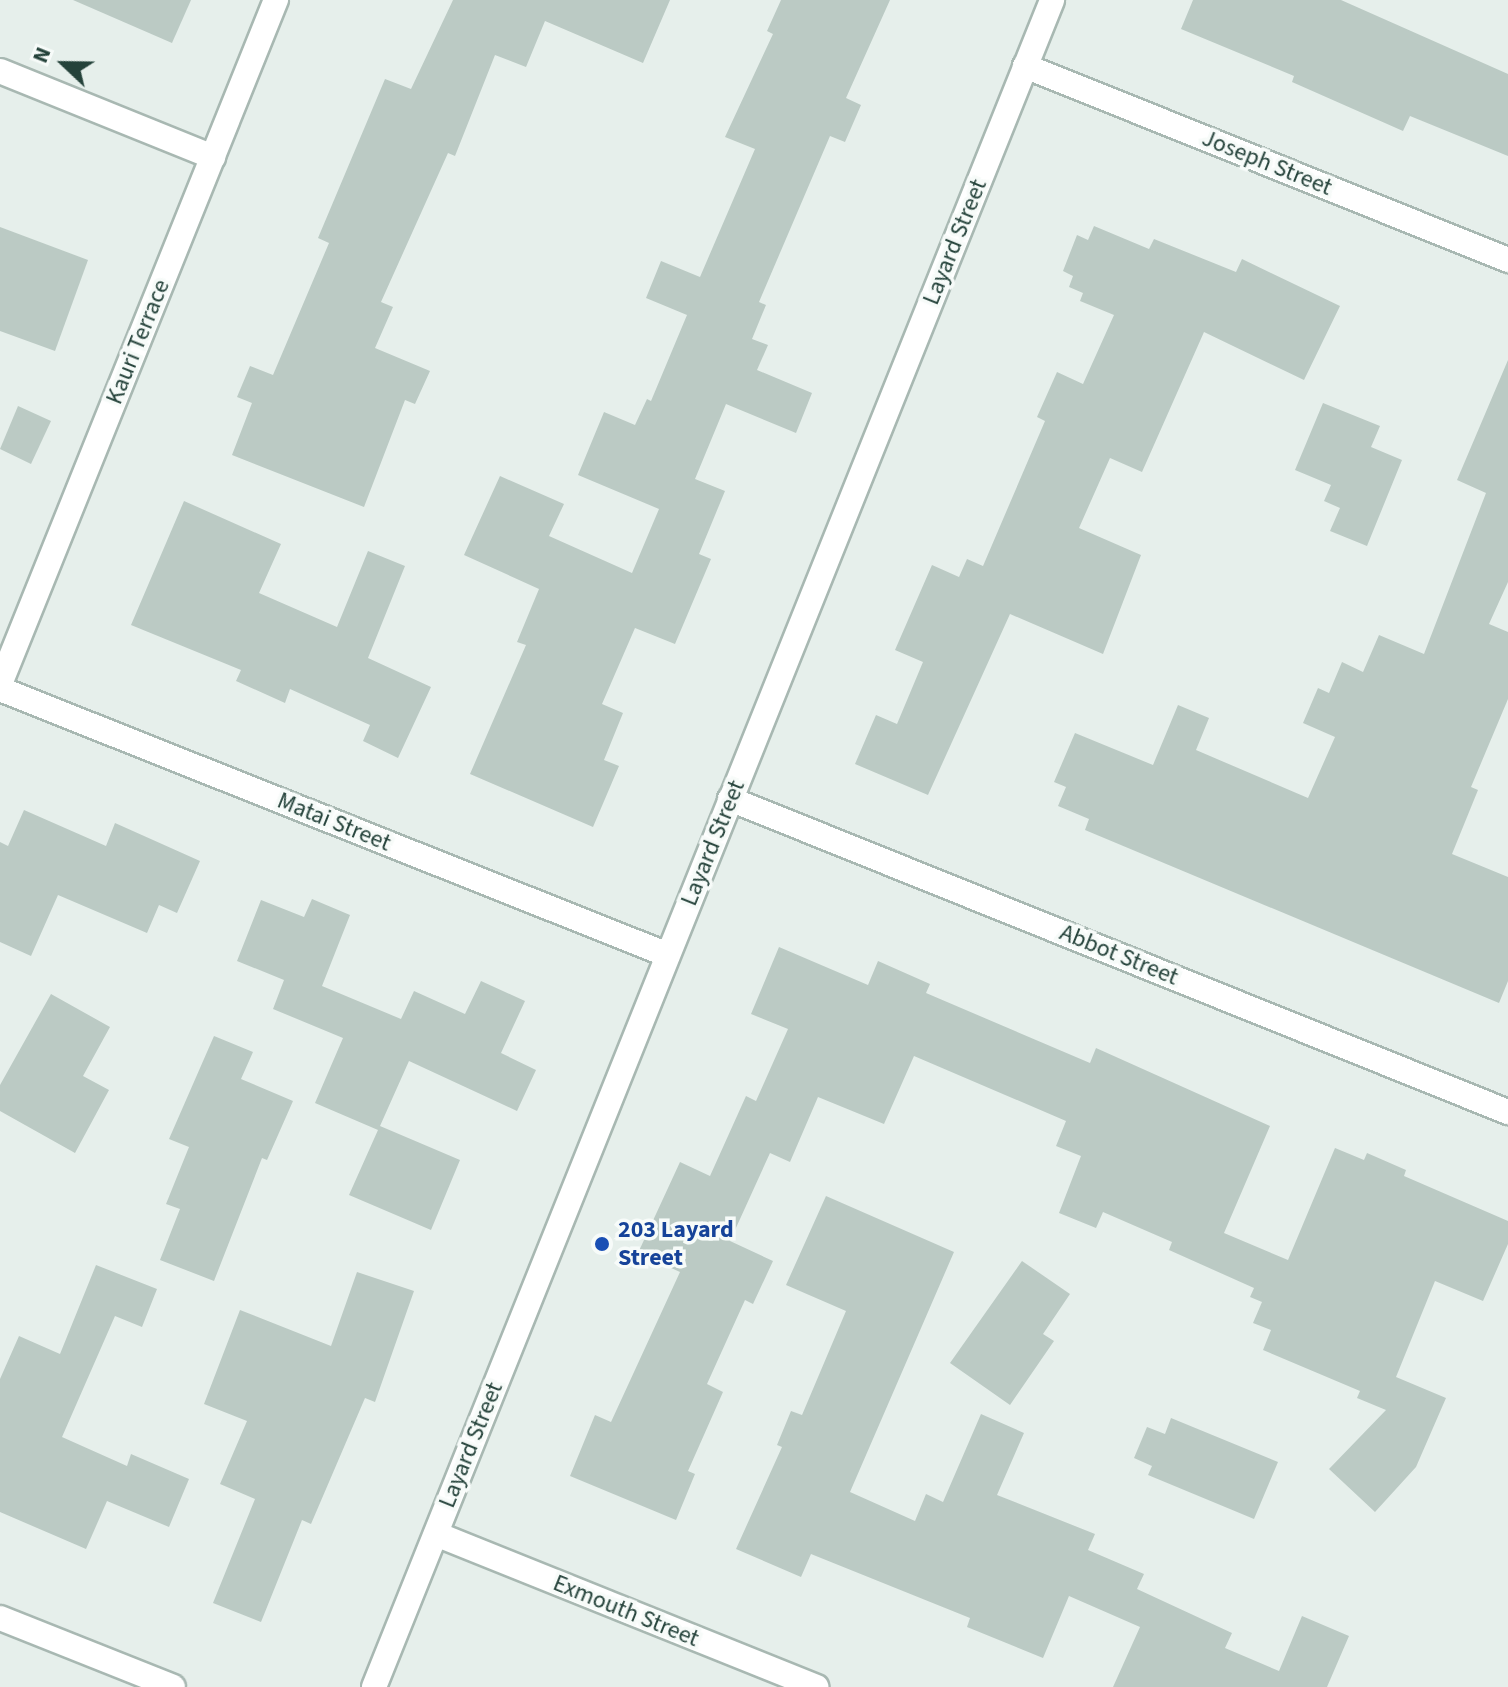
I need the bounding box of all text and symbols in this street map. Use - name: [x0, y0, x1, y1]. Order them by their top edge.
- north arrow: [24, 24, 104, 104]
- text: N: [24, 42, 59, 68]
- street label: Joseph Street: [1198, 124, 1336, 202]
- street label: Layard Street: [917, 175, 993, 309]
- street label: Kauri Terrace: [100, 276, 176, 408]
- street label: Layard Street: [675, 776, 751, 910]
- street label: Matai Street: [273, 786, 395, 858]
- street label: Abbot Street: [1056, 918, 1182, 992]
- place label: 203 Layard Street: [618, 1216, 734, 1272]
- marker: 203 Layard Street: [593, 1235, 611, 1253]
- street label: Layard Street: [433, 1378, 509, 1512]
- street label: Exmouth Street: [549, 1569, 703, 1653]

